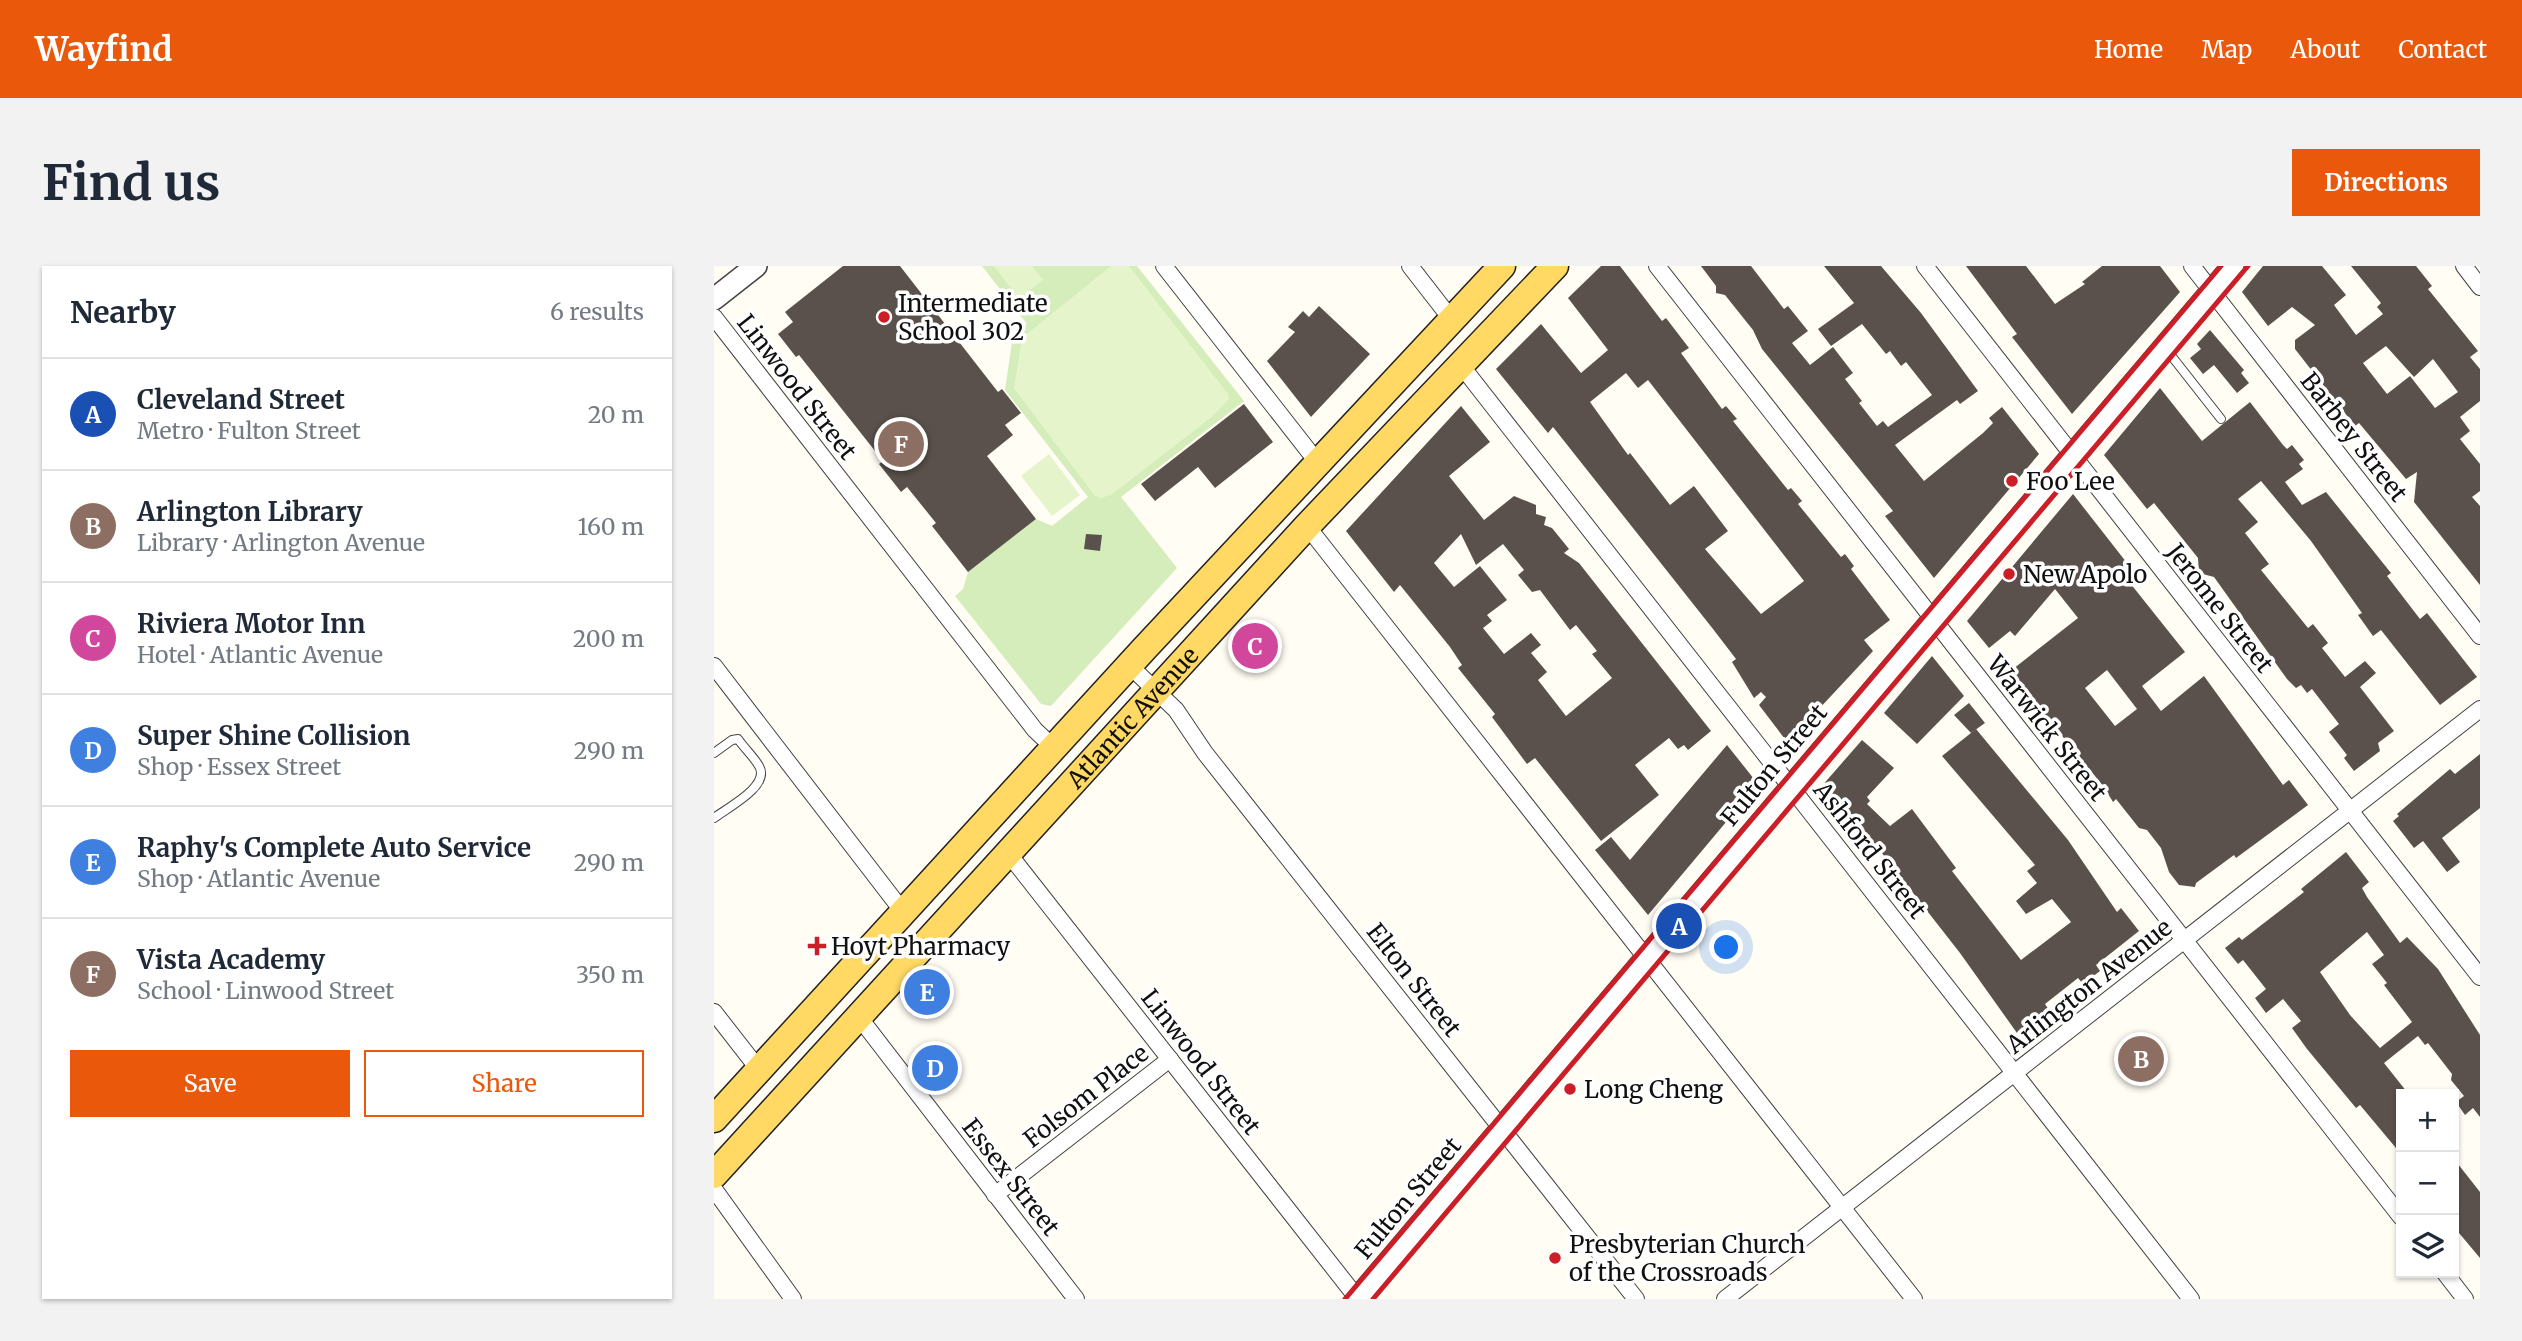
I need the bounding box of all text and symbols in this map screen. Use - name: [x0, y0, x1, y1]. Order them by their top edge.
- text: Wayfind: [35, 29, 172, 70]
- text: Home: [2094, 34, 2163, 65]
- text: Map: [2201, 34, 2252, 65]
- text: About: [2290, 34, 2360, 65]
- text: Contact: [2398, 34, 2487, 65]
- button: Directions: [2292, 149, 2480, 216]
- text: Find us: [42, 152, 220, 213]
- place label: Intermediate School 302: [898, 288, 1047, 347]
- text: Nearby: [70, 293, 176, 331]
- text: 6 results: [550, 297, 644, 326]
- street label: Linwood Street: [731, 308, 864, 466]
- marker: Intermediate School 302: [876, 309, 892, 325]
- street label: Barbey Street: [2294, 366, 2415, 508]
- text: Cleveland Street: [137, 383, 345, 416]
- text: A: [85, 400, 101, 429]
- text: 20 m: [588, 400, 644, 429]
- text: Metro · Fulton Street: [137, 416, 361, 445]
- pin: F: [878, 418, 924, 470]
- place label: Foo Lee: [2026, 466, 2115, 497]
- marker: Foo Lee: [2004, 473, 2020, 489]
- text: Arlington Library: [137, 495, 363, 528]
- text: B: [85, 512, 101, 541]
- text: 160 m: [578, 512, 644, 541]
- text: Library · Arlington Avenue: [137, 528, 425, 557]
- street label: Jerome Street: [2159, 536, 2280, 679]
- place label: New Apolo: [2023, 559, 2147, 590]
- marker: New Apolo: [2001, 566, 2017, 582]
- text: Riviera Motor Inn: [137, 607, 365, 640]
- pin: C: [1232, 620, 1278, 672]
- text: C: [85, 624, 101, 653]
- text: 200 m: [573, 624, 644, 653]
- text: Hotel · Atlantic Avenue: [137, 640, 383, 669]
- street label: Atlantic Avenue: [1059, 640, 1205, 795]
- street label: Warwick Street: [1980, 648, 2114, 808]
- street label: Fulton Street: [1714, 697, 1834, 832]
- text: Super Shine Collision: [137, 719, 410, 752]
- text: D: [84, 736, 102, 765]
- text: 290 m: [574, 736, 644, 765]
- text: Shop · Essex Street: [137, 752, 341, 781]
- street label: Ashford Street: [1806, 774, 1934, 925]
- text: Raphy's Complete Auto Service: [137, 831, 531, 864]
- text: E: [85, 848, 101, 877]
- text: 290 m: [574, 848, 644, 877]
- text: Shop · Atlantic Avenue: [137, 864, 380, 893]
- pin: A: [1656, 900, 1702, 952]
- street label: Arlington Avenue: [1999, 912, 2178, 1061]
- street label: Elton Street: [1360, 917, 1468, 1044]
- your location: [1709, 930, 1743, 964]
- place label: Hoyt Pharmacy: [831, 931, 1010, 962]
- marker: Hoyt Pharmacy: [809, 938, 825, 954]
- text: Vista Academy: [137, 943, 325, 976]
- text: F: [86, 960, 100, 989]
- text: 350 m: [576, 960, 644, 989]
- pin: E: [904, 966, 950, 1018]
- text: School · Linwood Street: [137, 976, 394, 1005]
- street label: Linwood Street: [1135, 983, 1268, 1141]
- pin: B: [2118, 1033, 2164, 1085]
- street label: Folsom Place: [1017, 1038, 1155, 1154]
- pin: D: [912, 1042, 958, 1094]
- button: Save: [70, 1050, 350, 1117]
- button: Share: [364, 1050, 644, 1117]
- place label: Long Cheng: [1584, 1074, 1724, 1105]
- marker: Long Cheng: [1562, 1081, 1578, 1097]
- map controls: [2396, 1089, 2459, 1278]
- button: +: [2396, 1089, 2459, 1152]
- street label: Essex Street: [956, 1112, 1067, 1242]
- street label: Fulton Street: [1348, 1130, 1468, 1265]
- button: −: [2396, 1152, 2459, 1215]
- button: layers: [2396, 1215, 2459, 1278]
- place label: Presbyterian Church of the Crossroads: [1569, 1229, 1805, 1288]
- marker: Presbyterian Church of the Crossroads: [1547, 1250, 1563, 1266]

